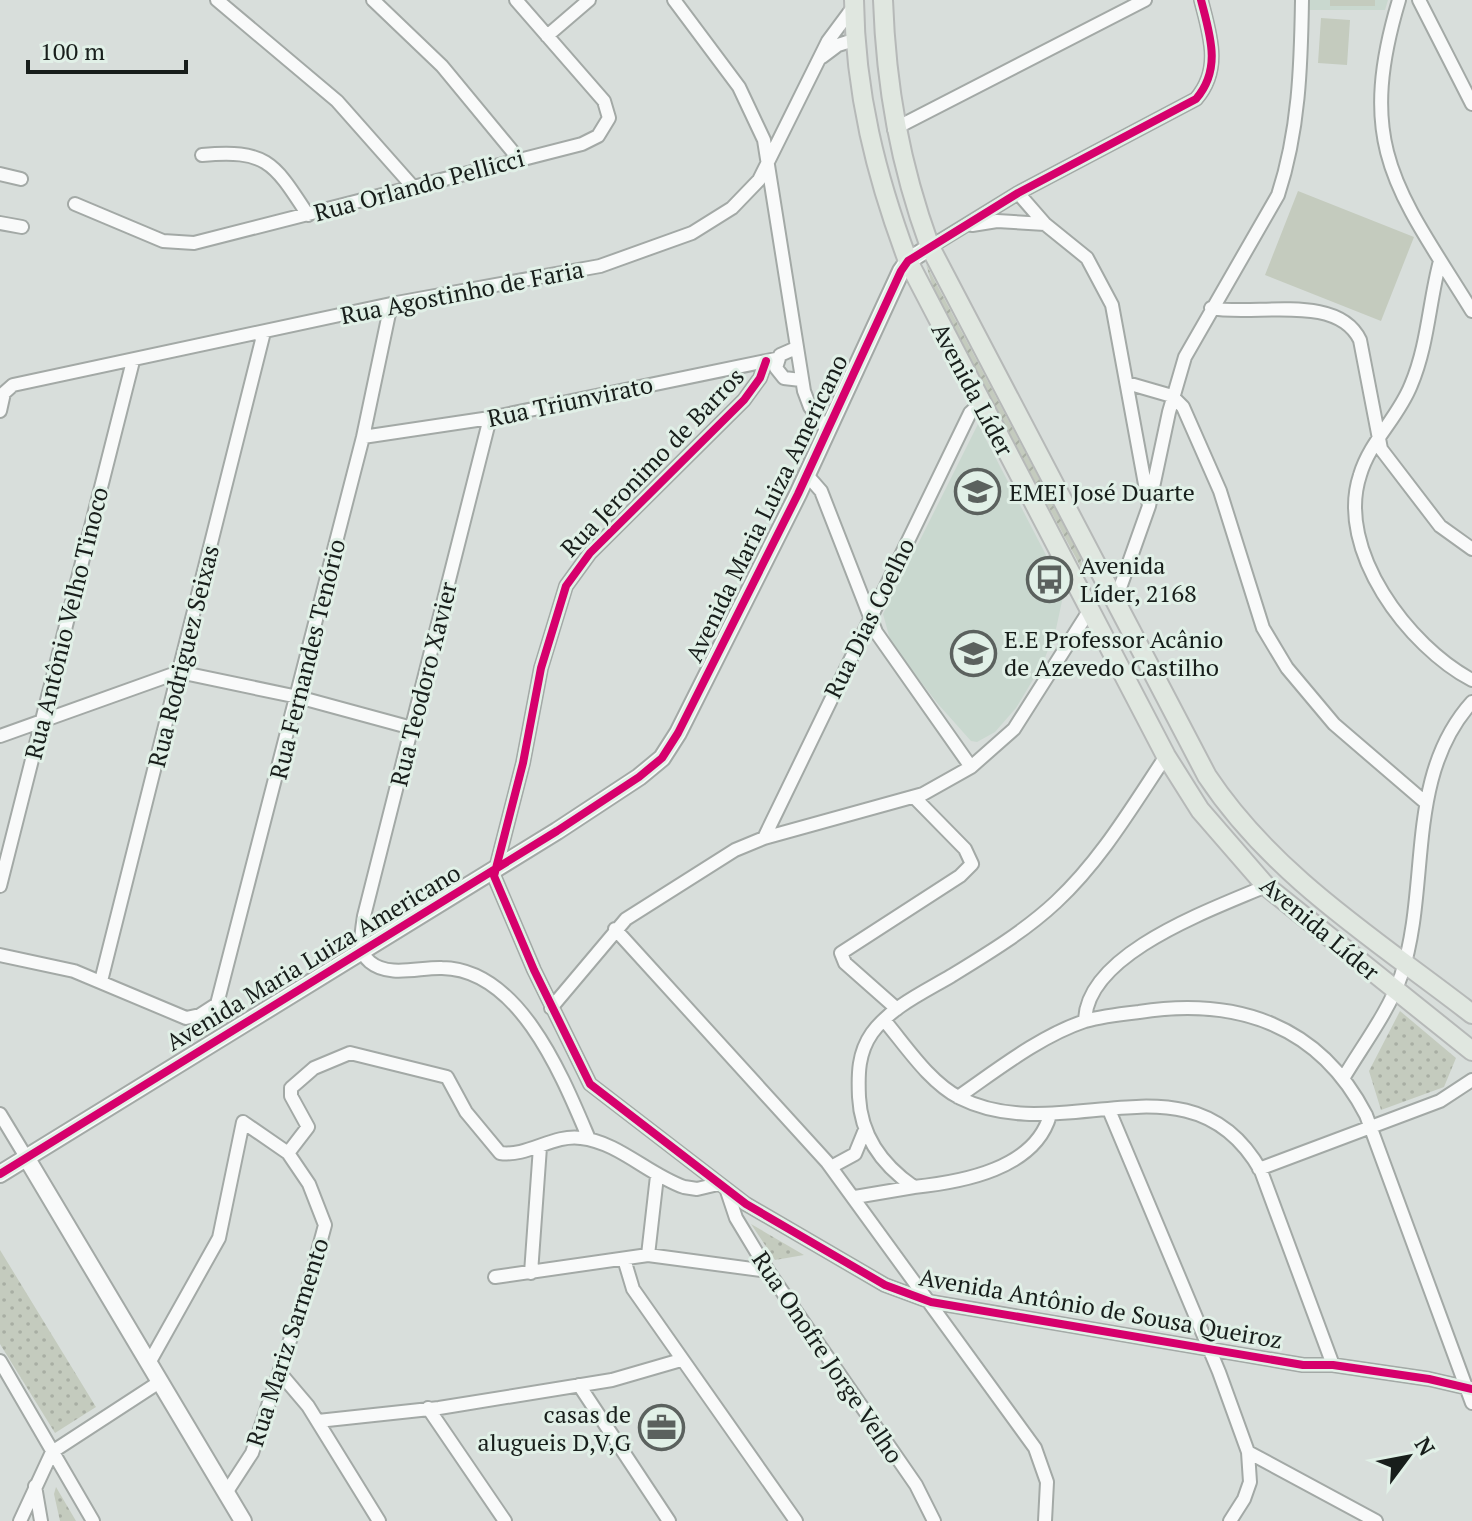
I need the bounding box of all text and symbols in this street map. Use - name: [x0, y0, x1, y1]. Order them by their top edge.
- scale bar: [28, 24, 186, 74]
- text: 100 m: [40, 35, 105, 67]
- street label: Rua Orlando Pellicci: [310, 142, 528, 228]
- street label: Rua Agostinho de Faria: [338, 253, 586, 331]
- street label: Avenida Líder: [925, 317, 1022, 462]
- street label: Avenida Maria Luiza Americano: [677, 349, 855, 667]
- street label: Rua Jeronimo de Barros: [553, 361, 751, 563]
- street label: Rua Triunvirato: [484, 368, 656, 434]
- school or university icon: EMEI José Duarte: [954, 468, 1002, 516]
- place label: EMEI José Duarte: [1009, 476, 1195, 508]
- street label: Rua Antônio Velho Tinoco: [17, 483, 115, 763]
- street label: Rua Dias Coelho: [816, 533, 922, 703]
- street label: Rua Fernandes Tenório: [262, 536, 352, 782]
- street label: Rua Rodriguez Seixas: [140, 542, 226, 770]
- place label: Avenida Líder, 2168: [1080, 549, 1197, 609]
- bus stop icon: Avenida Líder, 2168: [1025, 555, 1073, 603]
- street label: Rua Teodoro Xavier: [382, 578, 464, 790]
- place label: E.E Professor Acânio de Azevedo Castilho: [1004, 623, 1223, 683]
- school or university icon: E.E Professor Acânio de Azevedo Castilho: [949, 629, 997, 677]
- street label: Avenida Maria Luiza Americano: [160, 856, 466, 1058]
- street label: Avenida Líder: [1254, 869, 1387, 988]
- street label: Rua Mariz Sarmento: [238, 1234, 336, 1450]
- street label: Rua Onofre Jorge Velho: [745, 1245, 911, 1469]
- street label: Avenida Antônio de Sousa Queiroz: [917, 1260, 1285, 1356]
- place label: casas de alugueis D,V,G: [477, 1398, 631, 1458]
- office icon: casas de alugueis D,V,G: [638, 1404, 686, 1452]
- north arrow: [1368, 1417, 1448, 1497]
- text: N: [1409, 1431, 1442, 1461]

